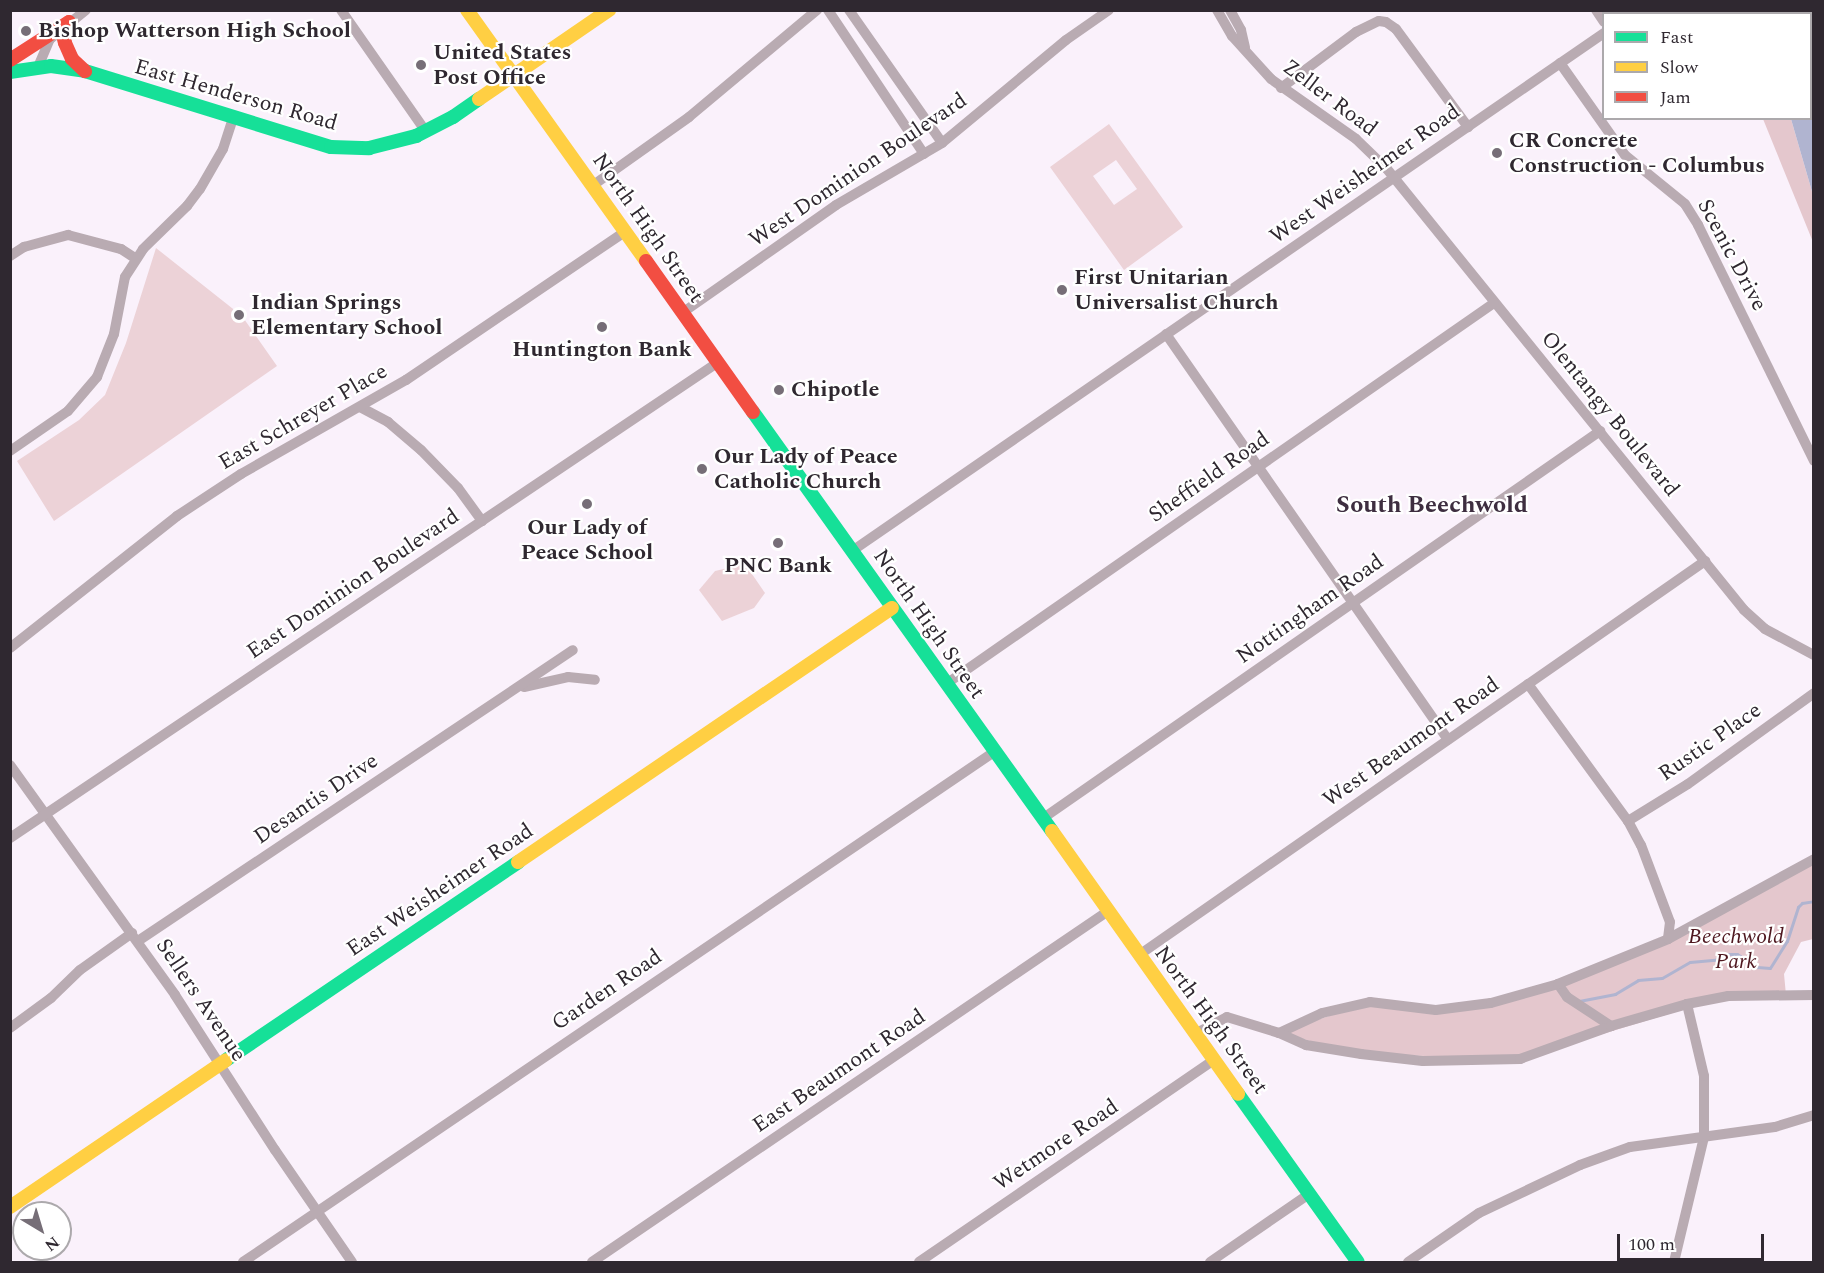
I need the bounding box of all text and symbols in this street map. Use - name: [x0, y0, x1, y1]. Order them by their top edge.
- legend: [1602, 12, 1812, 120]
- place label: Bishop Watterson High School: [38, 18, 351, 44]
- marker: Bishop Watterson High School: [19, 24, 33, 38]
- text: Fast: [1660, 24, 1693, 51]
- place label: United States Post Office: [433, 39, 571, 90]
- street label: East Henderson Road: [131, 53, 341, 137]
- street label: Zeller Road: [1277, 54, 1383, 142]
- text: Slow: [1660, 54, 1698, 81]
- marker: United States Post Office: [414, 58, 428, 72]
- text: Jam: [1660, 84, 1691, 111]
- street label: West Dominion Boulevard: [744, 87, 972, 253]
- street label: West Weisheimer Road: [1265, 98, 1465, 250]
- place label: CR Concrete Construction - Columbus: [1509, 127, 1765, 178]
- marker: CR Concrete Construction - Columbus: [1490, 146, 1504, 160]
- street label: North High Street: [586, 148, 710, 308]
- street label: Scenic Drive: [1692, 195, 1772, 315]
- place label: First Unitarian Universalist Church: [1074, 264, 1279, 316]
- marker: First Unitarian Universalist Church: [1055, 283, 1069, 297]
- place label: Indian Springs Elementary School: [251, 289, 442, 340]
- marker: Indian Springs Elementary School: [232, 308, 246, 322]
- marker: Huntington Bank: [595, 320, 609, 334]
- street label: Olentangy Boulevard: [1535, 326, 1685, 502]
- place label: Huntington Bank: [512, 337, 692, 363]
- street label: East Schreyer Place: [214, 358, 392, 476]
- place label: Chipotle: [791, 377, 879, 403]
- marker: Chipotle: [772, 383, 786, 397]
- street label: Sheffield Road: [1143, 426, 1275, 528]
- place label: Our Lady of Peace Catholic Church: [714, 443, 898, 494]
- marker: Our Lady of Peace Catholic Church: [695, 462, 709, 476]
- district label: South Beechwold: [1336, 492, 1528, 520]
- marker: Our Lady of Peace School: [580, 497, 594, 511]
- street label: East Dominion Boulevard: [242, 503, 464, 665]
- place label: Our Lady of Peace School: [521, 514, 653, 566]
- marker: PNC Bank: [771, 536, 785, 550]
- street label: North High Street: [867, 544, 991, 704]
- street label: Nottingham Road: [1231, 548, 1389, 670]
- place label: PNC Bank: [724, 553, 832, 579]
- street label: West Beaumont Road: [1318, 671, 1504, 813]
- street label: Rustic Place: [1654, 697, 1766, 787]
- street label: Desantis Drive: [249, 748, 383, 850]
- street label: East Weisheimer Road: [342, 818, 538, 962]
- park label: Beechwold Park: [1688, 923, 1784, 974]
- street label: Sellers Avenue: [150, 933, 252, 1067]
- street label: North High Street: [1148, 941, 1274, 1099]
- street label: Garden Road: [547, 943, 667, 1037]
- street label: East Beaumont Road: [748, 1003, 930, 1139]
- street label: Wetmore Road: [988, 1093, 1124, 1197]
- north arrow: [12, 1201, 72, 1261]
- scale bar: [1620, 1222, 1767, 1260]
- text: N: [39, 1230, 64, 1257]
- text: 100 m: [1628, 1231, 1675, 1258]

